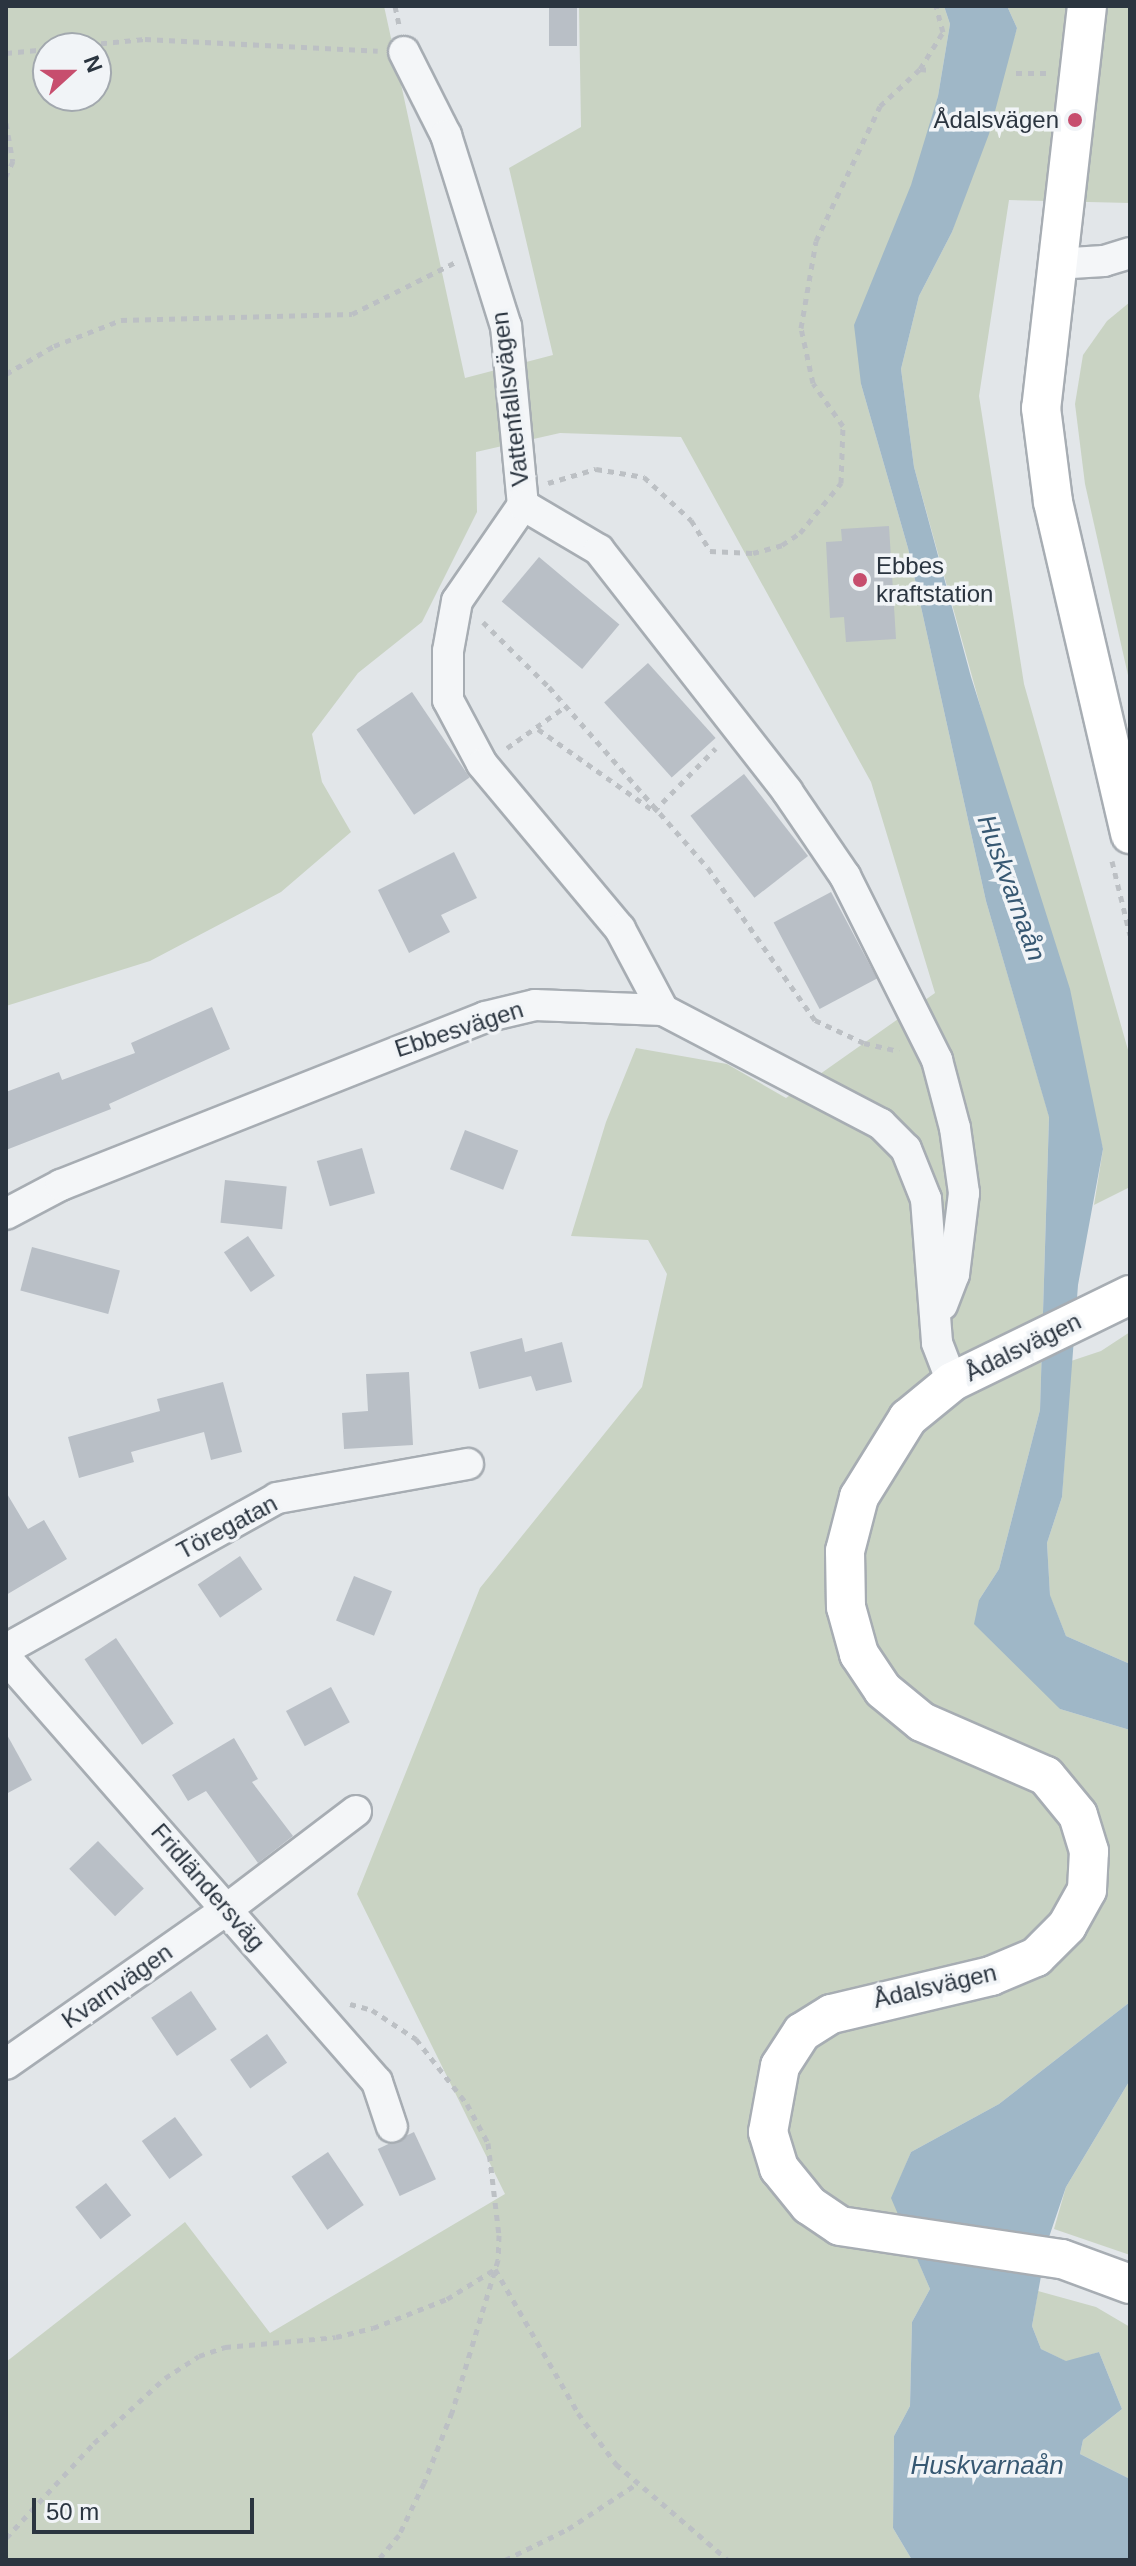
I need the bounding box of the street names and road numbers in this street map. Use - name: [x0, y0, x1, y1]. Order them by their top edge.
- street label: Vattenfallsvägen: [485, 310, 535, 488]
- street label: Ebbesvägen: [391, 995, 527, 1063]
- street label: Ådalsvägen: [960, 1307, 1086, 1387]
- street label: Töregatan: [172, 1489, 282, 1565]
- street label: Fridländersväg: [145, 1818, 271, 1956]
- street label: Kvarnvägen: [56, 1937, 178, 2035]
- street label: Ådalsvägen: [871, 1958, 999, 2014]

